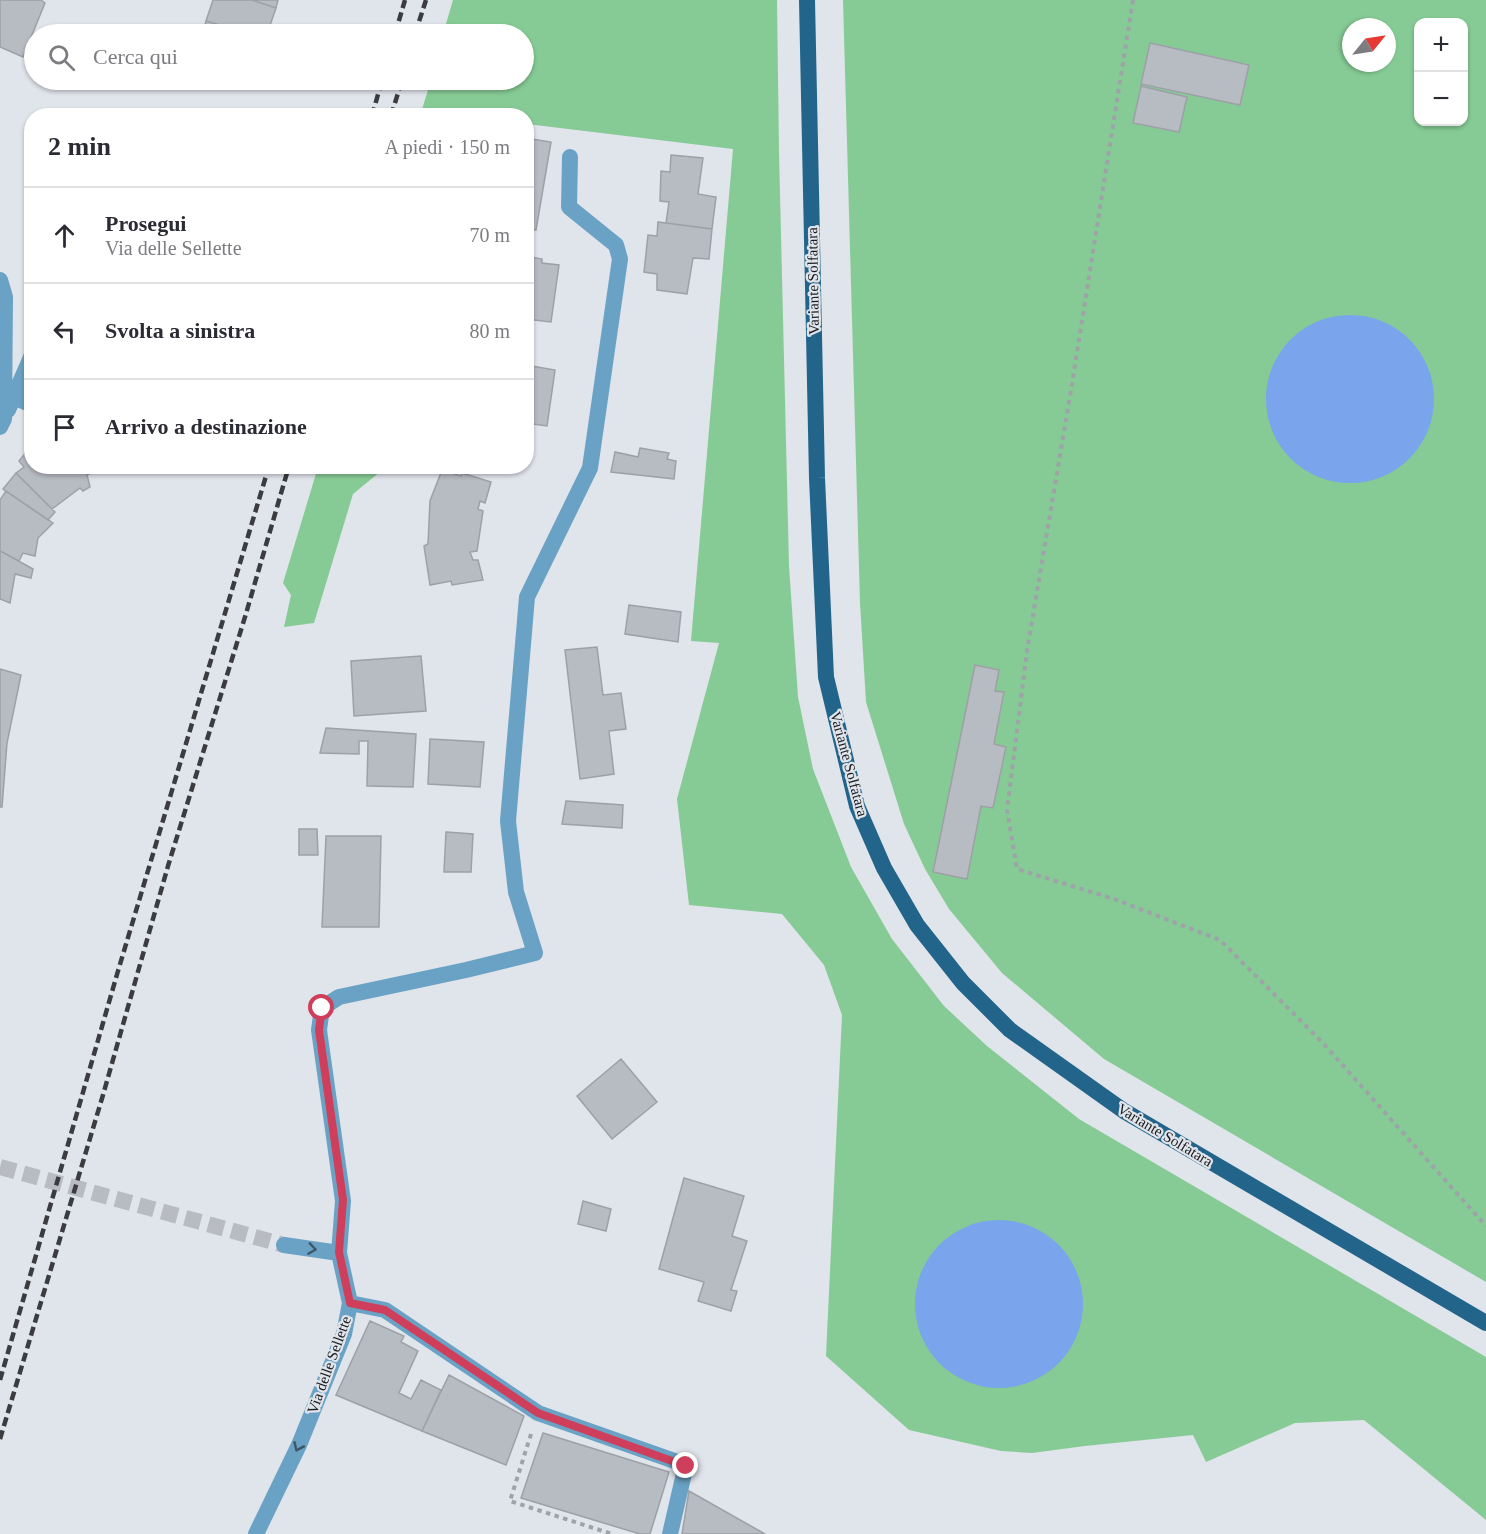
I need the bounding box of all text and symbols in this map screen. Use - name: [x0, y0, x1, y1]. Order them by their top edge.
- north arrow: [1342, 18, 1396, 72]
- map controls: [1414, 18, 1468, 126]
- button: +: [1414, 18, 1468, 72]
- search box: [24, 24, 534, 90]
- icon: search: [45, 41, 78, 74]
- text: Cerca qui: [93, 44, 178, 69]
- button: −: [1414, 72, 1468, 126]
- text: 2 min: [48, 132, 111, 161]
- text: A piedi · 150 m: [384, 136, 510, 158]
- text: Prosegui: [105, 211, 186, 236]
- icon: ahead: [48, 219, 81, 252]
- text: 70 m: [469, 224, 510, 246]
- street label: Variante Solfatara: [804, 227, 822, 335]
- text: Via delle Sellette: [105, 237, 242, 259]
- icon: left: [48, 315, 81, 348]
- text: Svolta a sinistra: [105, 318, 255, 343]
- text: 80 m: [469, 320, 510, 342]
- icon: arrive: [48, 411, 81, 444]
- text: Arrivo a destinazione: [105, 414, 307, 439]
- street label: Variante Solfatara: [827, 710, 871, 818]
- route start: [308, 994, 334, 1020]
- street label: Variante Solfatara: [1115, 1100, 1216, 1170]
- one-way arrow: [307, 1242, 317, 1254]
- street label: Via delle Sellette: [304, 1314, 354, 1416]
- one-way arrow: [293, 1441, 305, 1452]
- route end: [672, 1452, 698, 1478]

